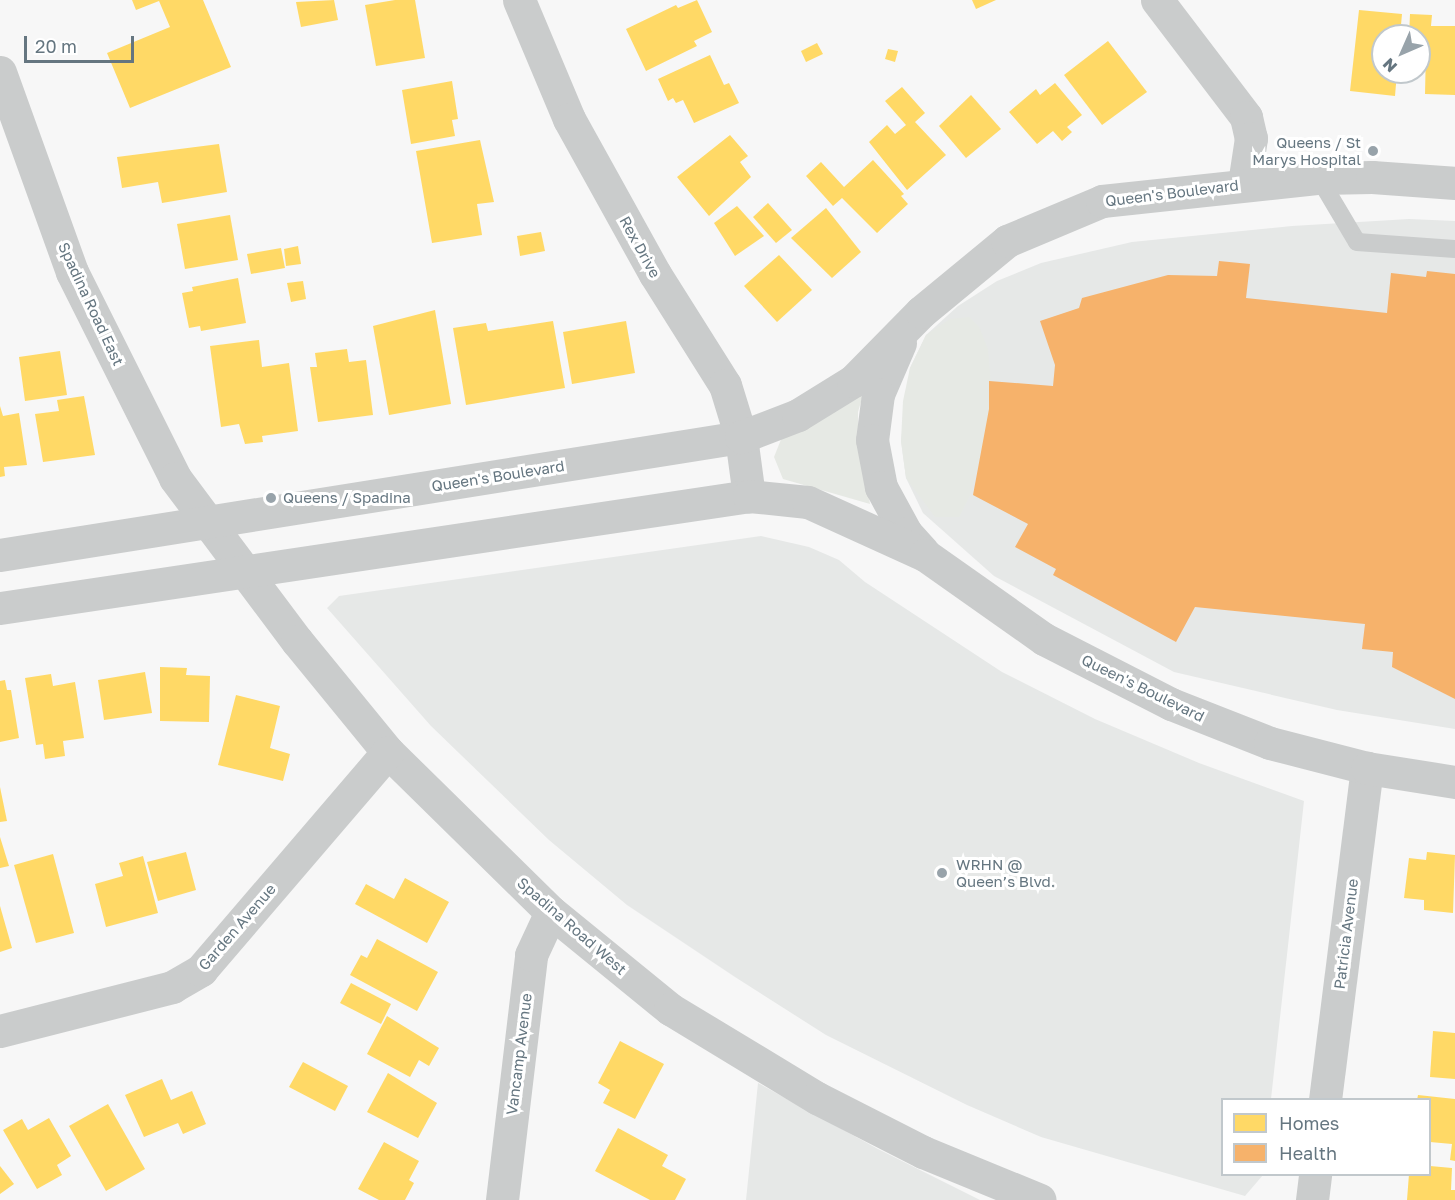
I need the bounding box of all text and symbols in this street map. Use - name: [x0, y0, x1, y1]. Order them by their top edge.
- scale bar: [27, 24, 136, 62]
- north arrow: [1371, 24, 1431, 84]
- text: 20 m: [35, 35, 77, 57]
- text: N: [1378, 54, 1401, 77]
- place label: Queens / St Marys Hospital: [1252, 133, 1361, 168]
- marker: Queens / St Marys Hospital: [1366, 144, 1380, 158]
- street label: Queen's Boulevard: [1104, 176, 1240, 210]
- street label: Rex Drive: [616, 213, 664, 281]
- street label: Spadina Road East: [55, 240, 127, 368]
- street label: Queen's Boulevard: [430, 457, 566, 495]
- place label: Queens / Spadina: [283, 489, 411, 507]
- marker: Queens / Spadina: [264, 491, 278, 505]
- street label: Queen's Boulevard: [1079, 651, 1207, 725]
- place label: WRHN @ Queen’s Blvd.: [956, 855, 1055, 890]
- marker: WRHN @ Queen’s Blvd.: [933, 864, 951, 882]
- street label: Spadina Road West: [514, 874, 630, 978]
- street label: Patricia Avenue: [1330, 878, 1362, 990]
- street label: Garden Avenue: [195, 880, 279, 974]
- street label: Vancamp Avenue: [503, 992, 535, 1116]
- legend: [1221, 1098, 1431, 1176]
- text: Homes: [1279, 1112, 1339, 1134]
- text: Health: [1279, 1142, 1337, 1164]

